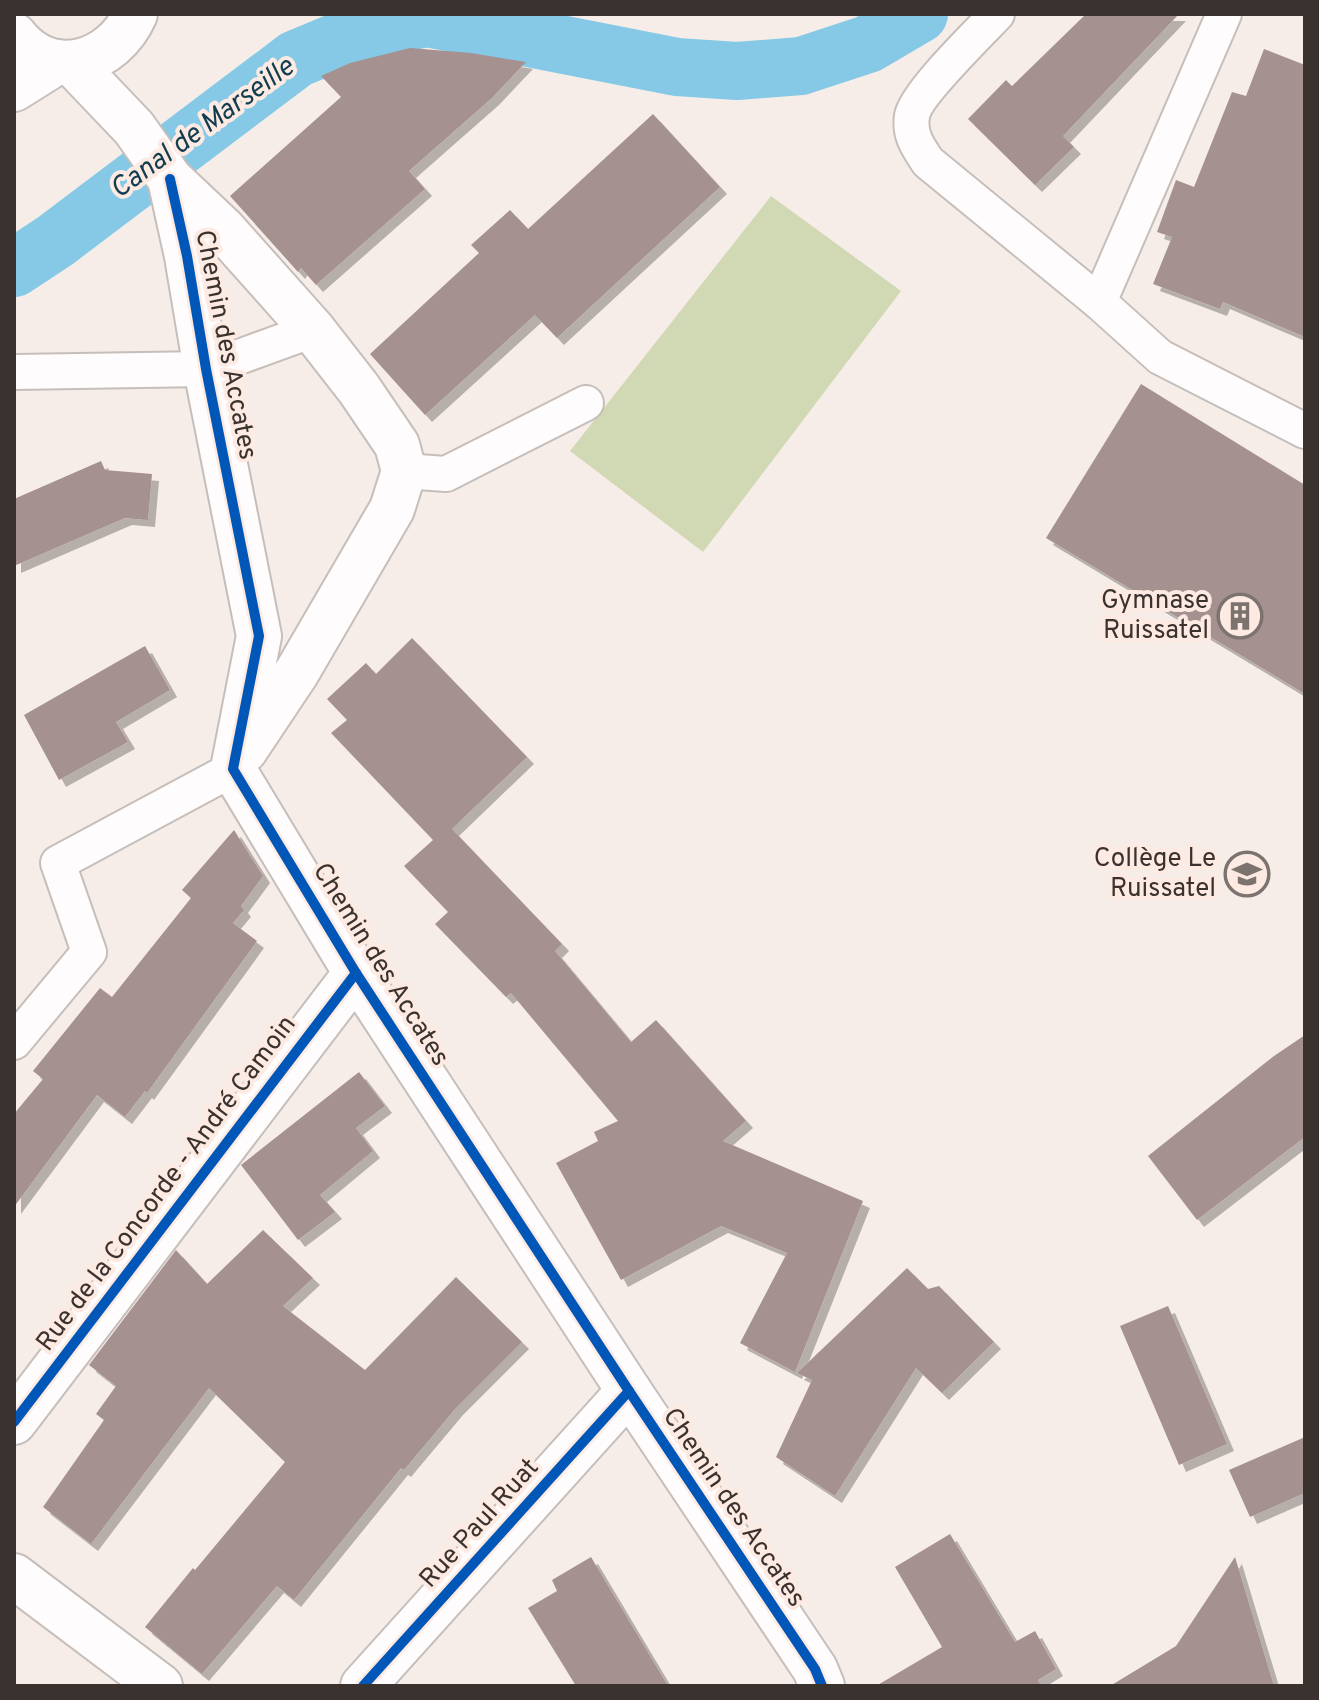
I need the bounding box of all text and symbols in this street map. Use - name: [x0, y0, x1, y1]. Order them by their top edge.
- water label: Canal de Marseille: [104, 50, 303, 208]
- street label: Chemin des Accates: [187, 227, 263, 463]
- place label: Gymnase Ruissatel: [1101, 585, 1209, 648]
- building icon: Gymnase Ruissatel: [1216, 592, 1264, 640]
- place label: Collège Le Ruissatel: [1094, 843, 1216, 906]
- school or university icon: Collège Le Ruissatel: [1223, 850, 1271, 898]
- street label: Chemin des Accates: [304, 857, 456, 1073]
- street label: Rue de la Concorde - André Camoin: [30, 1009, 304, 1359]
- street label: Chemin des Accates: [654, 1402, 812, 1614]
- street label: Rue Paul Ruat: [413, 1452, 547, 1596]

